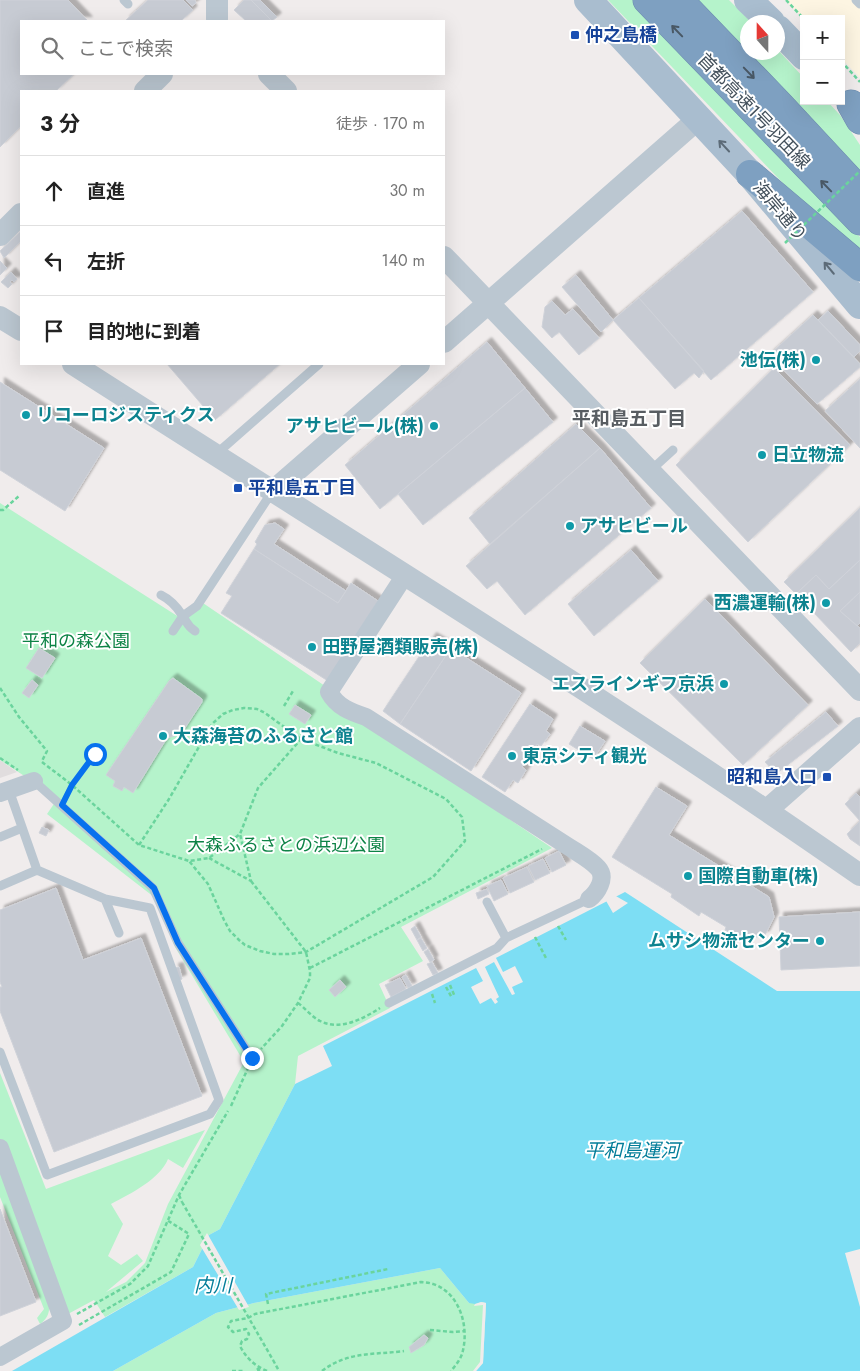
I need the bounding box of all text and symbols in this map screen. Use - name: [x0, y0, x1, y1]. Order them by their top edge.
- north arrow: [740, 15, 785, 60]
- map controls: [800, 15, 845, 105]
- button: +: [800, 15, 845, 60]
- search box: [20, 20, 445, 75]
- place label: 仲之島橋: [585, 22, 657, 48]
- one-way arrow: [671, 25, 683, 37]
- marker: 仲之島橋: [569, 29, 581, 41]
- icon: search: [38, 34, 66, 62]
- text: ここで検索: [78, 35, 173, 62]
- street label: 首都高速1号羽田線: [692, 47, 816, 175]
- button: −: [800, 60, 845, 105]
- one-way arrow: [743, 67, 755, 79]
- text: 3 分: [40, 109, 80, 139]
- text: 徒歩 · 170 m: [336, 112, 425, 135]
- one-way arrow: [718, 140, 730, 153]
- street label: 海岸通り: [747, 175, 813, 247]
- icon: ahead: [40, 177, 68, 205]
- text: 直進: [87, 178, 125, 205]
- text: 30 m: [389, 179, 425, 202]
- one-way arrow: [820, 180, 832, 193]
- icon: left: [40, 247, 68, 275]
- text: 左折: [87, 248, 125, 275]
- text: 140 m: [382, 249, 425, 272]
- one-way arrow: [823, 262, 834, 275]
- icon: arrive: [40, 317, 68, 345]
- text: 目的地に到着: [87, 318, 201, 345]
- place label: 池伝(株): [740, 347, 806, 373]
- marker: 池伝(株): [810, 354, 822, 366]
- place label: リコーロジスティクス: [36, 402, 214, 428]
- district label: 平和島五丁目: [572, 405, 686, 432]
- marker: リコーロジスティクス: [20, 409, 32, 421]
- place label: アサヒビール(株): [286, 413, 424, 439]
- marker: アサヒビール(株): [428, 420, 440, 432]
- place label: 日立物流: [772, 442, 844, 468]
- marker: 日立物流: [756, 449, 768, 461]
- place label: 平和島五丁目: [248, 475, 356, 501]
- marker: 平和島五丁目: [232, 482, 244, 494]
- place label: アサヒビール: [580, 513, 688, 539]
- marker: アサヒビール: [564, 520, 576, 532]
- place label: 西濃運輸(株): [714, 590, 816, 616]
- marker: 西濃運輸(株): [820, 597, 832, 609]
- park label: 平和の森公園: [22, 628, 130, 654]
- place label: 田野屋酒類販売(株): [322, 634, 478, 660]
- marker: 田野屋酒類販売(株): [306, 641, 318, 653]
- place label: エスラインギフ京浜: [552, 671, 714, 697]
- marker: エスラインギフ京浜: [718, 678, 730, 690]
- place label: 大森海苔のふるさと館: [173, 723, 353, 749]
- marker: 大森海苔のふるさと館: [157, 730, 169, 742]
- route start: [84, 743, 107, 766]
- place label: 東京シティ観光: [522, 743, 647, 769]
- marker: 東京シティ観光: [506, 750, 518, 762]
- place label: 昭和島入口: [727, 764, 817, 790]
- marker: 昭和島入口: [821, 771, 833, 783]
- park label: 大森ふるさとの浜辺公園: [187, 832, 385, 858]
- place label: 国際自動車(株): [698, 863, 818, 889]
- marker: 国際自動車(株): [682, 870, 694, 882]
- place label: ムサシ物流センター: [648, 928, 810, 954]
- marker: ムサシ物流センター: [814, 935, 826, 947]
- route end: [241, 1047, 264, 1070]
- water label: 平和島運河: [584, 1137, 683, 1164]
- water label: 内川: [194, 1272, 234, 1299]

